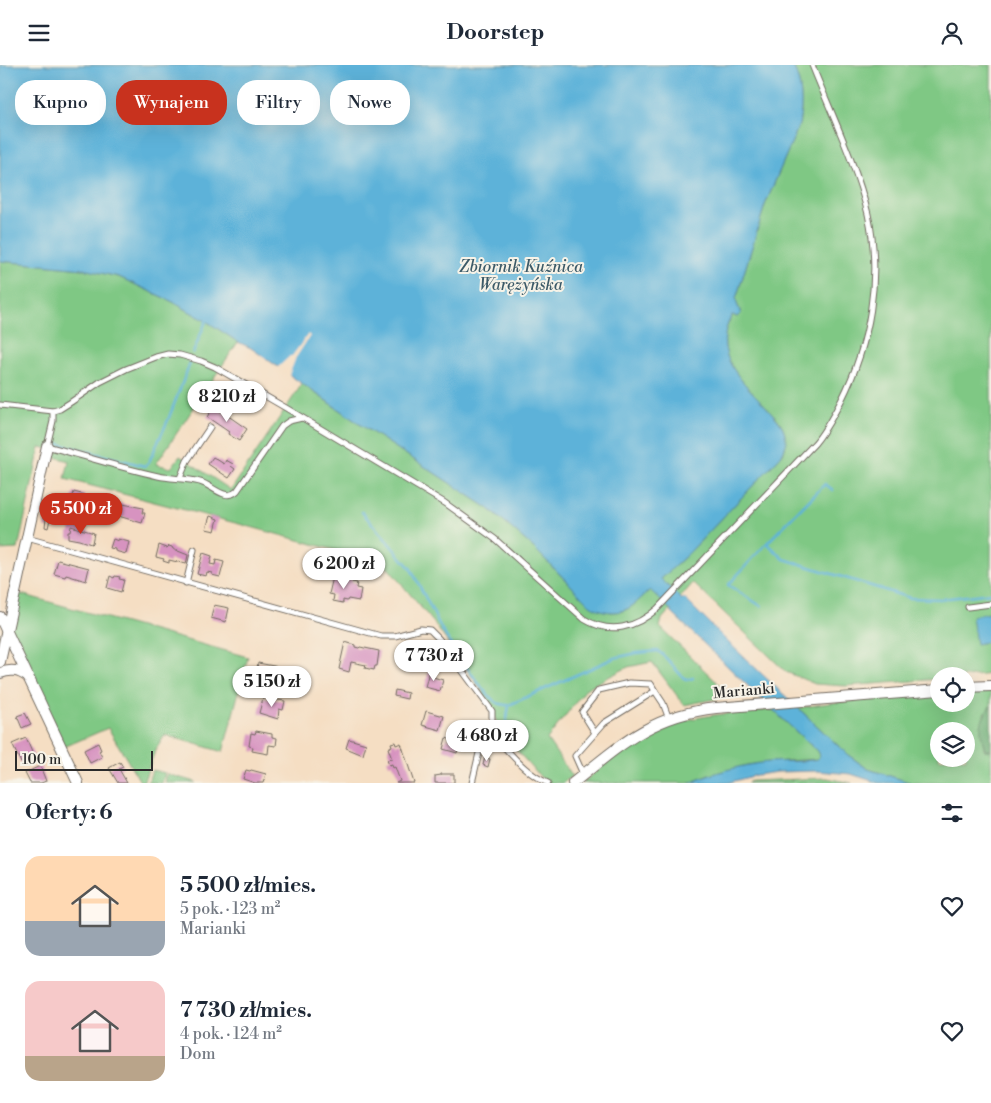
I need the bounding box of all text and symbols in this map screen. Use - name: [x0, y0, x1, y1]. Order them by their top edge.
- icon: menu: [25, 19, 53, 47]
- text: Doorstep: [447, 19, 544, 46]
- icon: person: [938, 19, 966, 47]
- chip: Kupno: [15, 80, 106, 125]
- chip: Wynajem: [116, 80, 227, 125]
- chip: Filtry: [237, 80, 320, 125]
- chip: Nowe: [330, 80, 410, 125]
- water label: Zbiornik Kuźnica Warężyńska: [459, 257, 583, 295]
- pin: 8 210 zł: [175, 381, 279, 423]
- text: 8 210 zł: [198, 387, 256, 407]
- pin: 5 500 zł: [29, 493, 133, 535]
- text: 5 500 zł: [50, 499, 112, 519]
- pin: 6 200 zł: [292, 547, 396, 590]
- text: 6 200 zł: [313, 554, 375, 574]
- pin: 7 730 zł: [382, 639, 486, 682]
- text: 7 730 zł: [405, 646, 463, 666]
- pin: 5 150 zł: [220, 665, 324, 708]
- map controls: [930, 667, 975, 767]
- button: locate: [930, 667, 975, 712]
- text: 5 150 zł: [243, 672, 301, 692]
- street label: Marianki: [712, 679, 776, 703]
- pin: 4 680 zł: [435, 719, 539, 762]
- button: layers: [930, 722, 975, 767]
- text: 4 680 zł: [457, 726, 517, 746]
- scale bar: [15, 748, 152, 771]
- text: 100 m: [22, 751, 61, 769]
- icon: filters: [938, 799, 966, 827]
- text: Oferty: 6: [25, 800, 113, 826]
- text: 5 500 zł/mies.: [180, 873, 316, 899]
- icon: home: [65, 876, 125, 936]
- icon: heart: [938, 892, 966, 920]
- text: 5 pok. · 123 m²: [180, 899, 280, 919]
- text: Marianki: [180, 919, 246, 939]
- text: 7 730 zł/mies.: [180, 998, 312, 1024]
- icon: home: [65, 1001, 125, 1061]
- icon: heart: [938, 1017, 966, 1045]
- text: 4 pok. · 124 m²: [180, 1024, 282, 1044]
- text: Dom: [180, 1044, 215, 1064]

